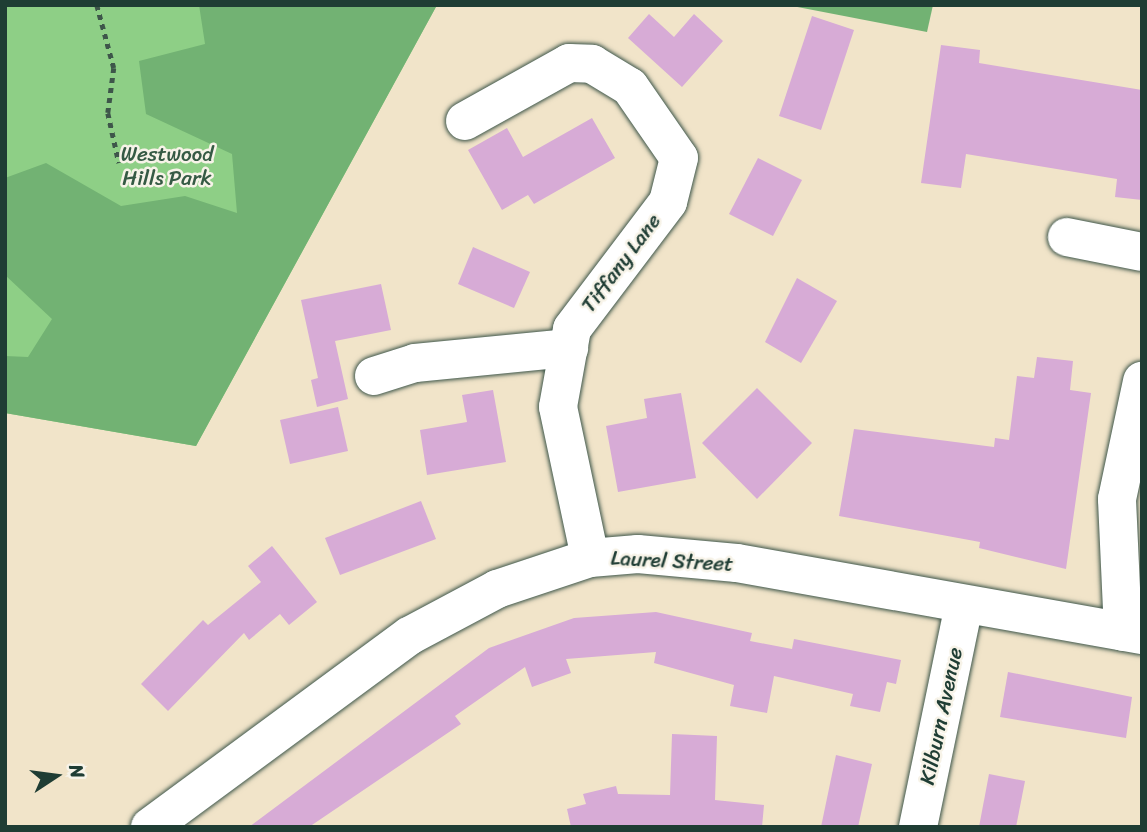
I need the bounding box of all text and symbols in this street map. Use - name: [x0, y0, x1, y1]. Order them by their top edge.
- park label: Westwood Hills Park: [121, 141, 213, 191]
- street label: Tiffany Lane: [576, 209, 666, 317]
- street label: Laurel Street: [610, 545, 734, 577]
- street label: Kilburn Avenue: [914, 645, 968, 787]
- north arrow: [21, 741, 91, 811]
- text: N: [59, 761, 95, 781]

